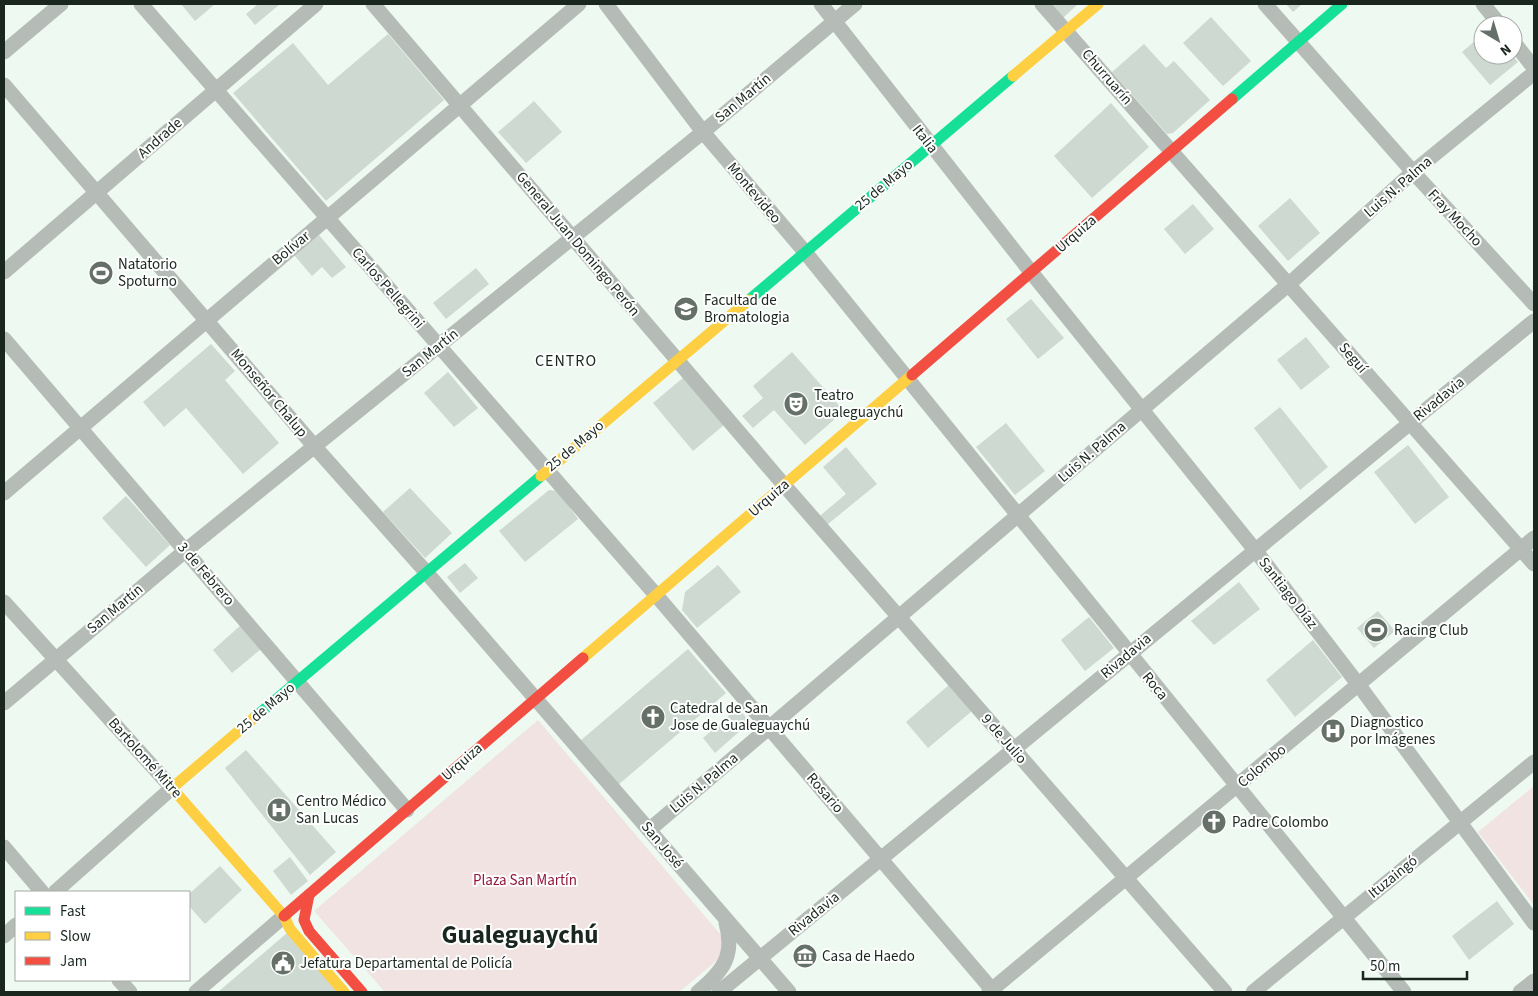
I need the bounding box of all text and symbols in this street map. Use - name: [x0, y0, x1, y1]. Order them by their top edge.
- north arrow: [1473, 15, 1523, 65]
- text: N: [1496, 39, 1515, 60]
- street label: Churruarín: [1077, 44, 1137, 110]
- street label: San Martín: [710, 68, 776, 128]
- street label: Andrade: [133, 113, 187, 163]
- street label: Italia: [907, 120, 943, 158]
- street label: Luis N. Palma: [1359, 152, 1437, 222]
- street label: 25 de Mayo: [850, 154, 918, 216]
- street label: Montevideo: [722, 158, 786, 228]
- street label: General Juan Domingo Perón: [511, 167, 645, 321]
- street label: Fray Mocho: [1423, 185, 1487, 251]
- street label: Urquiza: [1051, 210, 1101, 258]
- street label: Bolívar: [267, 225, 315, 270]
- street label: Carlos Pellegrini: [347, 243, 429, 333]
- place label: Natatorio Spoturno: [118, 254, 177, 292]
- sports icon: Natatorio Spoturno: [88, 260, 114, 286]
- place label: Facultad de Bromatologia: [704, 290, 790, 328]
- school or university icon: Facultad de Bromatologia: [673, 296, 699, 322]
- street label: San Martín: [397, 324, 463, 382]
- street label: Seguí: [1334, 338, 1373, 379]
- street label: Monseñor Chalup: [226, 344, 312, 442]
- district label: CENTRO: [535, 350, 597, 372]
- street label: Rivadavia: [1409, 372, 1469, 426]
- place label: Teatro Gualeguaychú: [814, 385, 903, 423]
- theatre icon: Teatro Gualeguaychú: [783, 391, 809, 417]
- street label: 25 de Mayo: [541, 415, 609, 477]
- street label: Luis N. Palma: [1053, 417, 1131, 487]
- street label: Urquiza: [744, 474, 794, 522]
- street label: 3 de Febrero: [173, 538, 239, 610]
- street label: Santiago Díaz: [1253, 553, 1323, 633]
- street label: San Martín: [82, 579, 148, 639]
- sports icon: Racing Club: [1363, 617, 1389, 643]
- place label: Racing Club: [1394, 620, 1468, 641]
- street label: Rivadavia: [1096, 628, 1156, 684]
- street label: Roca: [1137, 667, 1173, 705]
- street label: 25 de Mayo: [232, 677, 300, 739]
- place label: Catedral de San Jose de Gualeguaychú: [670, 698, 810, 736]
- church icon: Catedral de San Jose de Gualeguaychú: [640, 704, 666, 730]
- street label: 9 de Julio: [976, 709, 1032, 769]
- place label: Diagnostico por Imágenes: [1350, 712, 1435, 750]
- street label: Bartolomé Mitre: [103, 713, 187, 803]
- hospital icon: Diagnostico por Imágenes: [1320, 718, 1346, 744]
- street label: Urquiza: [437, 738, 487, 786]
- street label: Colombo: [1233, 739, 1291, 793]
- street label: Luis N. Palma: [665, 748, 743, 818]
- street label: Rosario: [802, 768, 848, 818]
- place label: Centro Médico San Lucas: [296, 791, 386, 829]
- hospital icon: Centro Médico San Lucas: [266, 797, 292, 823]
- church icon: Padre Colombo: [1201, 809, 1227, 835]
- place label: Padre Colombo: [1232, 812, 1329, 833]
- street label: San José: [636, 817, 688, 873]
- street label: Ituzaingó: [1364, 851, 1422, 903]
- park label: Plaza San Martín: [473, 870, 577, 891]
- street label: Rivadavia: [784, 887, 844, 941]
- legend: [15, 891, 190, 981]
- text: Fast: [60, 901, 86, 922]
- district label: Gualeguaychú: [442, 917, 598, 953]
- text: Slow: [60, 926, 91, 947]
- museum icon: Casa de Haedo: [792, 943, 818, 969]
- place label: Casa de Haedo: [822, 946, 915, 967]
- scale bar: [1363, 948, 1467, 980]
- public building icon: Jefatura Departamental de Policía: [270, 950, 296, 976]
- text: Jam: [60, 951, 87, 972]
- place label: Jefatura Departamental de Policía: [300, 953, 512, 974]
- text: 50 m: [1370, 956, 1400, 977]

